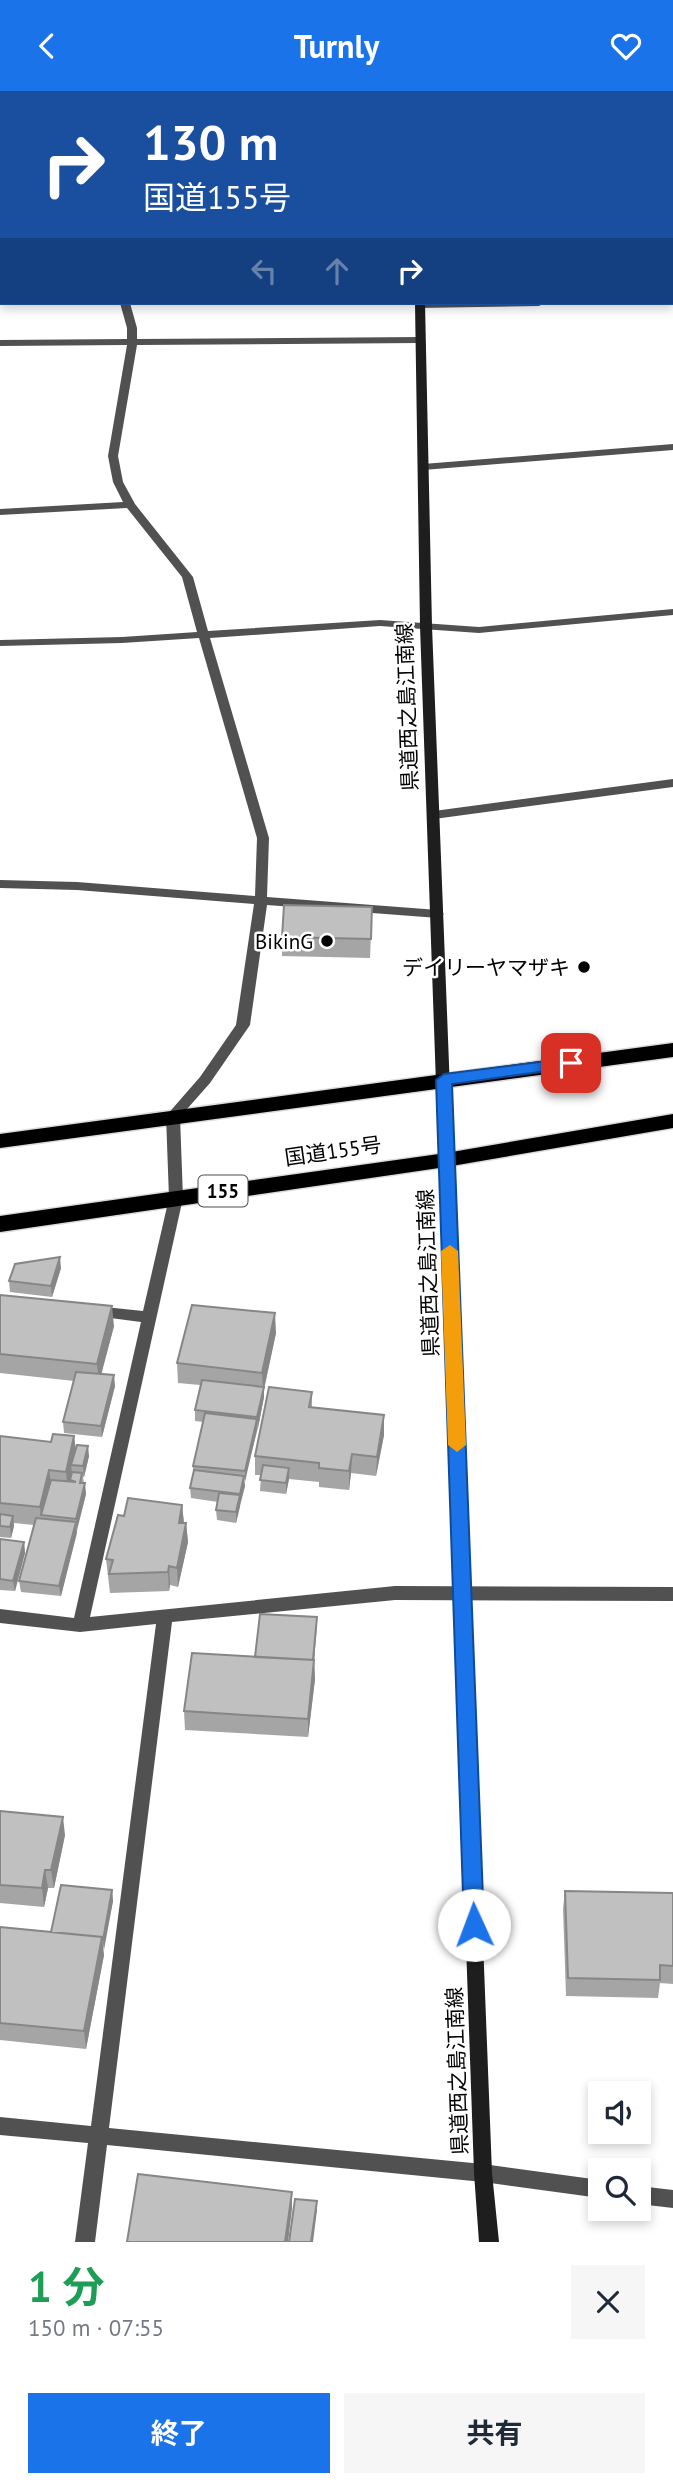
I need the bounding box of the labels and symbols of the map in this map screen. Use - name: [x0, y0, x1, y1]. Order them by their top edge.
- street label: 県道西之島江南線: [391, 623, 423, 791]
- place label: BikinG: [255, 928, 313, 955]
- marker: BikinG: [319, 933, 335, 949]
- place label: デイリーヤマザキ: [402, 954, 570, 981]
- marker: デイリーヤマザキ: [576, 959, 592, 975]
- pin: [541, 1033, 601, 1093]
- street label: 国道155号: [283, 1131, 383, 1171]
- road number: 155: [198, 1175, 248, 1207]
- street label: 県道西之島江南線: [412, 1189, 444, 1357]
- position arrow: [437, 1888, 511, 1962]
- street label: 県道西之島江南線: [441, 1987, 473, 2155]

